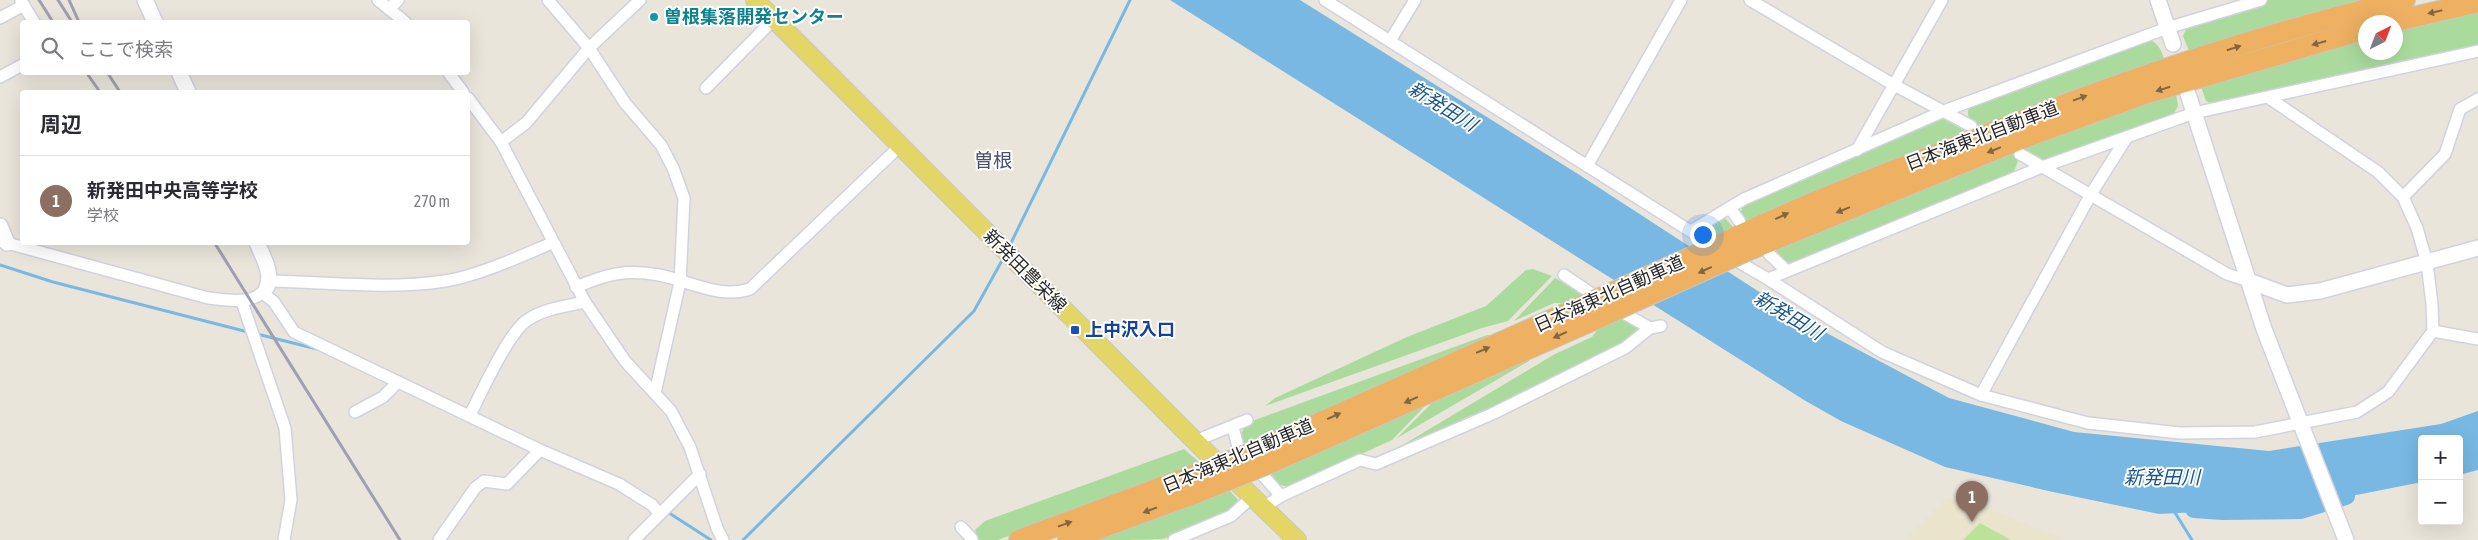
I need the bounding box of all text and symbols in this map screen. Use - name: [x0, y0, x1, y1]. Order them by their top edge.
- place label: 曽根集落開発センター: [664, 6, 844, 27]
- one-way arrow: [2428, 8, 2443, 16]
- marker: 曽根集落開発センター: [648, 11, 660, 23]
- north arrow: [2358, 15, 2403, 60]
- search box: [20, 20, 470, 75]
- icon: search: [38, 34, 66, 62]
- text: ここで検索: [78, 38, 173, 60]
- one-way arrow: [2311, 39, 2326, 47]
- one-way arrow: [2227, 43, 2242, 51]
- water label: 新発田川: [1405, 77, 1483, 137]
- one-way arrow: [2155, 85, 2170, 93]
- one-way arrow: [2072, 94, 2087, 101]
- street label: 日本海東北自動車道: [1902, 97, 2061, 174]
- text: 周辺: [40, 112, 82, 136]
- one-way arrow: [1987, 147, 2001, 155]
- district label: 曽根: [974, 149, 1012, 171]
- text: 新発田中央高等学校: [87, 179, 258, 201]
- text: 1: [52, 192, 60, 210]
- text: 270 m: [414, 192, 450, 210]
- text: 学校: [87, 206, 119, 224]
- one-way arrow: [1836, 207, 1850, 215]
- one-way arrow: [1775, 211, 1789, 219]
- your location: [1690, 222, 1716, 248]
- street label: 新発田豊栄線: [980, 225, 1071, 316]
- street label: 日本海東北自動車道: [1531, 251, 1687, 336]
- one-way arrow: [1698, 266, 1712, 274]
- water label: 新発田川: [1751, 286, 1829, 345]
- place label: 上中沢入口: [1085, 319, 1175, 340]
- marker: 上中沢入口: [1069, 324, 1081, 336]
- one-way arrow: [1553, 331, 1567, 339]
- one-way arrow: [1476, 346, 1491, 354]
- one-way arrow: [1404, 397, 1418, 405]
- one-way arrow: [1327, 411, 1341, 419]
- street label: 日本海東北自動車道: [1159, 414, 1316, 497]
- map controls: [2418, 435, 2463, 525]
- button: +: [2418, 435, 2463, 480]
- water label: 新発田川: [2124, 466, 2202, 488]
- button: −: [2418, 480, 2463, 525]
- pin: 1: [1956, 481, 1988, 522]
- one-way arrow: [1142, 506, 1157, 514]
- one-way arrow: [1058, 520, 1073, 527]

